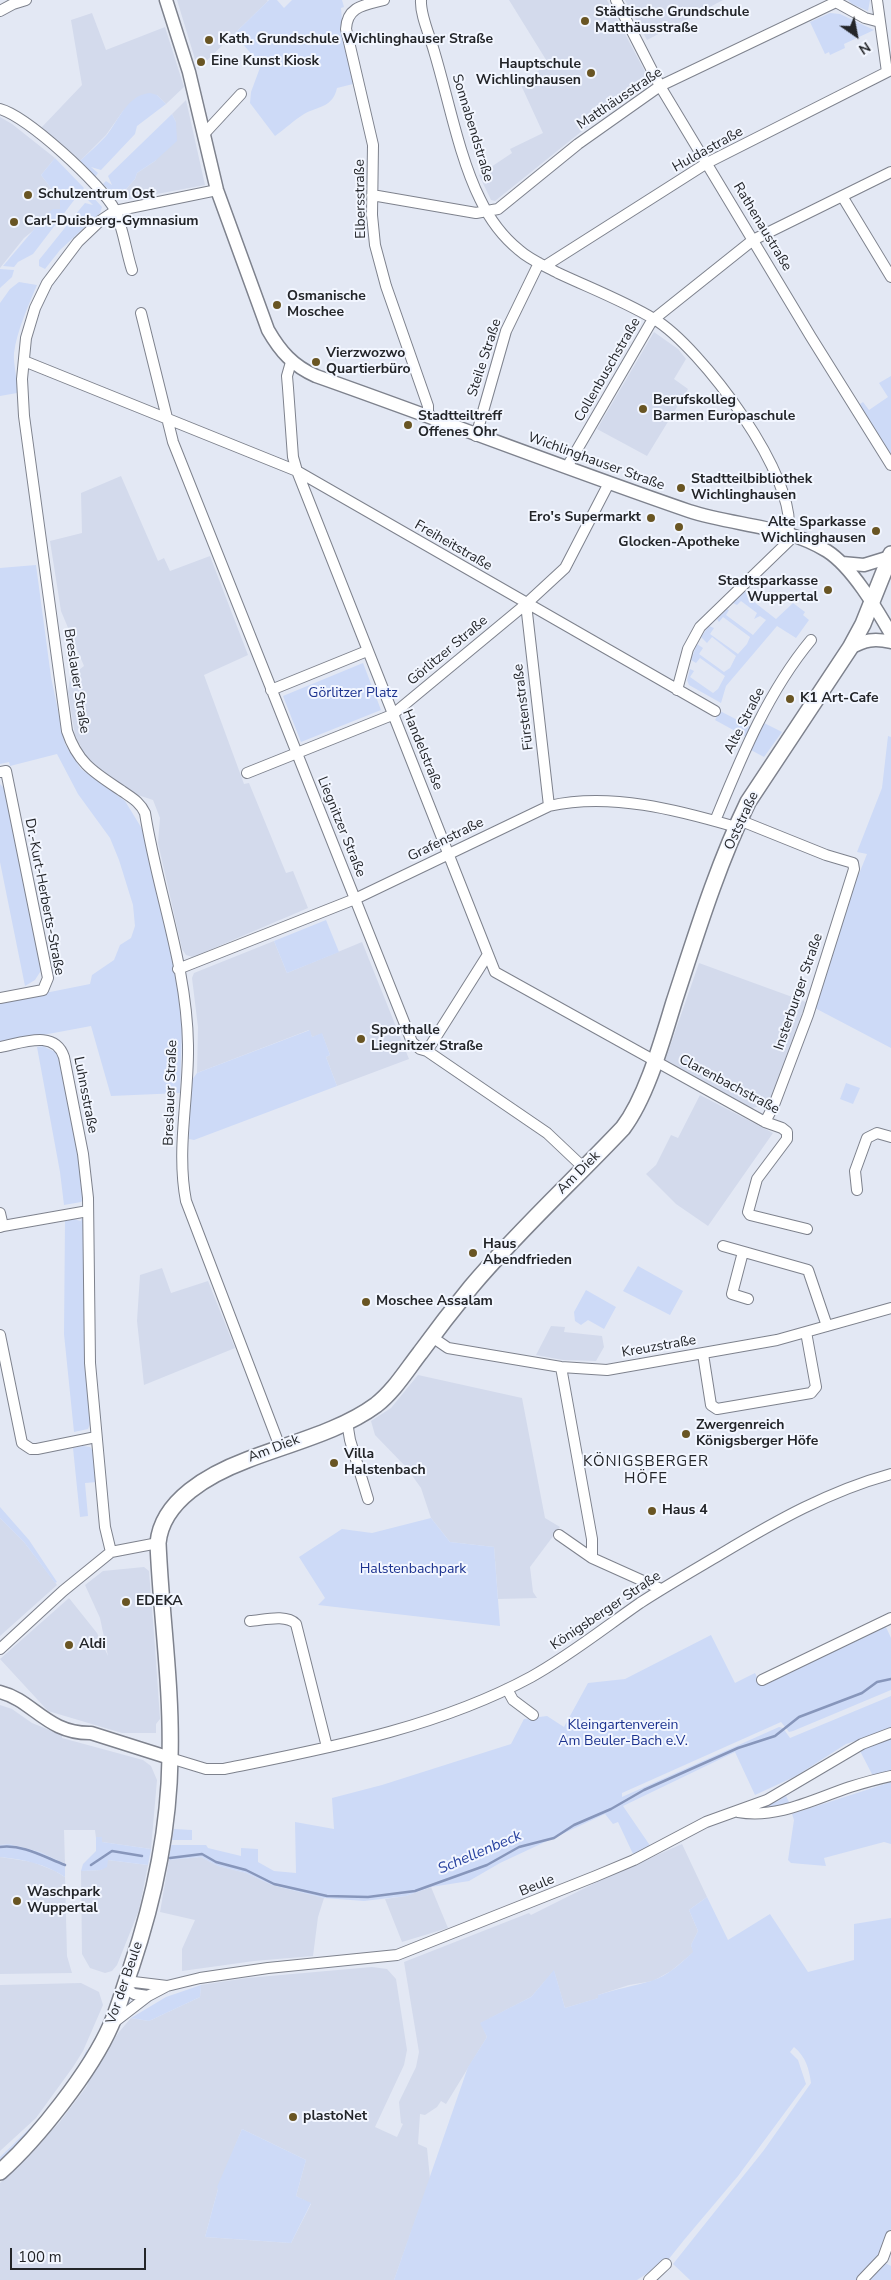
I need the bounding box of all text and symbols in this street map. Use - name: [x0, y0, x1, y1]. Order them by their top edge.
- place label: Städtische Grundschule Matthäusstraße: [595, 5, 749, 38]
- north arrow: [831, 10, 881, 60]
- marker: Städtische Grundschule Matthäusstraße: [579, 15, 591, 27]
- place label: Kath. Grundschule Wichlinghauser Straße: [219, 32, 493, 48]
- marker: Kath. Grundschule Wichlinghauser Straße: [203, 34, 215, 46]
- text: N: [855, 37, 874, 59]
- place label: Eine Kunst Kiosk: [211, 54, 319, 70]
- marker: Eine Kunst Kiosk: [195, 56, 207, 68]
- place label: Hauptschule Wichlinghausen: [476, 57, 581, 90]
- street label: Matthäusstraße: [574, 64, 666, 134]
- marker: Hauptschule Wichlinghausen: [585, 67, 597, 79]
- street label: Sonnabendstraße: [448, 72, 496, 184]
- street label: Huldastraße: [670, 124, 746, 176]
- street label: Elbersstraße: [352, 159, 370, 239]
- street label: Rathenaustraße: [729, 180, 795, 274]
- place label: Schulzentrum Ost: [38, 187, 155, 203]
- marker: Schulzentrum Ost: [22, 189, 34, 201]
- place label: Carl-Duisberg-Gymnasium: [24, 214, 199, 230]
- marker: Carl-Duisberg-Gymnasium: [8, 216, 20, 228]
- place label: Osmanische Moschee: [287, 289, 366, 322]
- marker: Osmanische Moschee: [271, 299, 283, 311]
- street label: Collenbuschstraße: [571, 315, 645, 425]
- street label: Steile Straße: [464, 317, 506, 399]
- place label: Vierzwozwo Quartierbüro: [326, 346, 411, 378]
- marker: Vierzwozwo Quartierbüro: [310, 356, 322, 368]
- place label: Berufskolleg Barmen Europaschule: [653, 393, 795, 426]
- marker: Berufskolleg Barmen Europaschule: [637, 403, 649, 415]
- place label: Stadtteiltreff Offenes Ohr: [418, 409, 502, 442]
- marker: Stadtteiltreff Offenes Ohr: [402, 419, 414, 431]
- street label: Wichlinghauser Straße: [525, 429, 667, 495]
- place label: Stadtteilbibliothek Wichlinghausen: [691, 472, 812, 504]
- marker: Stadtteilbibliothek Wichlinghausen: [675, 482, 687, 494]
- place label: Ero's Supermarkt: [529, 510, 641, 526]
- marker: Ero's Supermarkt: [645, 512, 657, 524]
- place label: Alte Sparkasse Wichlinghausen: [761, 515, 866, 548]
- street label: Freiheitstraße: [411, 517, 495, 575]
- marker: Glocken-Apotheke: [673, 521, 685, 533]
- marker: Alte Sparkasse Wichlinghausen: [870, 525, 882, 537]
- place label: Glocken-Apotheke: [618, 535, 740, 551]
- place label: Stadtsparkasse Wuppertal: [718, 574, 818, 606]
- marker: Stadtsparkasse Wuppertal: [822, 584, 834, 596]
- street label: Görlitzer Straße: [404, 613, 492, 689]
- street label: Breslauer Straße: [59, 627, 93, 735]
- street label: Fürstenstraße: [510, 663, 538, 751]
- street label: Alte Straße: [721, 685, 769, 757]
- park label: Görlitzer Platz: [308, 686, 398, 702]
- place label: K1 Art-Cafe: [800, 691, 879, 707]
- marker: K1 Art-Cafe: [784, 693, 796, 705]
- street label: Handelstraße: [398, 707, 446, 793]
- street label: Liegnitzer Straße: [313, 774, 369, 880]
- street label: Oststraße: [721, 789, 763, 853]
- street label: Grafenstraße: [405, 814, 487, 866]
- street label: Dr.-Kurt-Herberts-Straße: [21, 817, 67, 977]
- street label: Insterburger Straße: [771, 931, 827, 1053]
- place label: Sporthalle Liegnitzer Straße: [371, 1023, 483, 1056]
- marker: Sporthalle Liegnitzer Straße: [355, 1033, 367, 1045]
- street label: Breslauer Straße: [161, 1040, 181, 1146]
- street label: Clarenbachstraße: [676, 1051, 782, 1119]
- street label: Luhnsstraße: [69, 1055, 101, 1135]
- street label: Am Diek: [554, 1148, 604, 1198]
- place label: Haus Abendfrieden: [483, 1237, 572, 1270]
- marker: Haus Abendfrieden: [467, 1247, 479, 1259]
- place label: Moschee Assalam: [376, 1294, 493, 1310]
- marker: Moschee Assalam: [360, 1296, 372, 1308]
- street label: Kreuzstraße: [620, 1332, 698, 1362]
- place label: Zwergenreich Königsberger Höfe: [696, 1418, 818, 1450]
- marker: Zwergenreich Königsberger Höfe: [680, 1428, 692, 1440]
- street label: Am Diek: [246, 1432, 302, 1466]
- place label: Villa Halstenbach: [344, 1447, 426, 1480]
- district label: KÖNIGSBERGER HÖFE: [581, 1453, 711, 1488]
- marker: Villa Halstenbach: [328, 1457, 340, 1469]
- place label: Haus 4: [662, 1503, 708, 1519]
- marker: Haus 4: [646, 1505, 658, 1517]
- park label: Halstenbachpark: [360, 1562, 466, 1578]
- street label: Königsberger Straße: [548, 1568, 664, 1654]
- place label: EDEKA: [136, 1594, 183, 1610]
- marker: EDEKA: [120, 1596, 132, 1608]
- place label: Aldi: [79, 1637, 106, 1653]
- marker: Aldi: [63, 1639, 75, 1651]
- park label: Kleingartenverein Am Beuler-Bach e.V.: [558, 1718, 688, 1750]
- water label: Schellenbeck: [435, 1827, 525, 1879]
- street label: Beule: [517, 1871, 557, 1901]
- place label: Waschpark Wuppertal: [27, 1885, 100, 1918]
- marker: Waschpark Wuppertal: [11, 1895, 23, 1907]
- street label: Vor der Beule: [103, 1940, 147, 2026]
- place label: plastoNet: [303, 2109, 367, 2125]
- marker: plastoNet: [287, 2111, 299, 2123]
- scale bar: [12, 2238, 149, 2270]
- text: 100 m: [18, 2247, 62, 2267]

